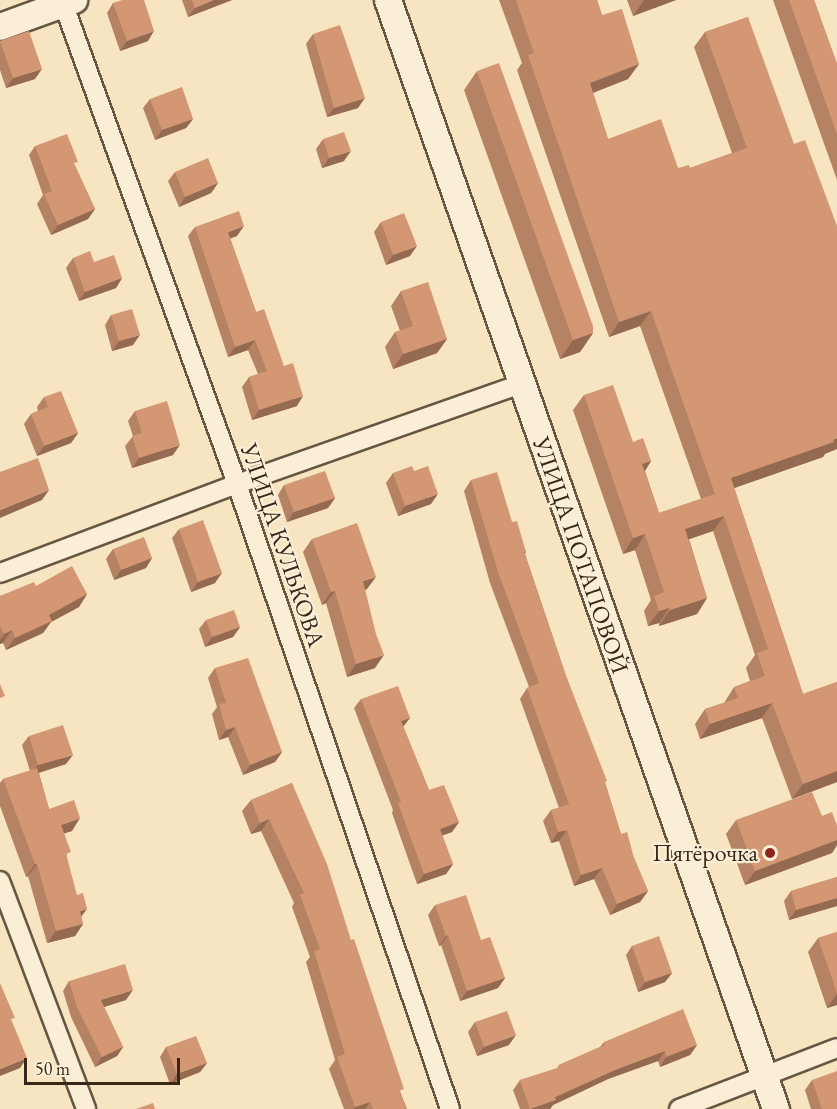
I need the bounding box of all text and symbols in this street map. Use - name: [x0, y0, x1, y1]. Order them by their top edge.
- street label: УЛИЦА ПОТАПОВОЙ: [527, 433, 635, 677]
- street label: УЛИЦА КУЛЬКОВА: [235, 439, 331, 651]
- place label: Пятёрочка: [652, 839, 758, 867]
- marker: Пятёрочка: [763, 846, 777, 860]
- scale bar: [27, 1046, 183, 1084]
- text: 50 m: [35, 1057, 70, 1080]

